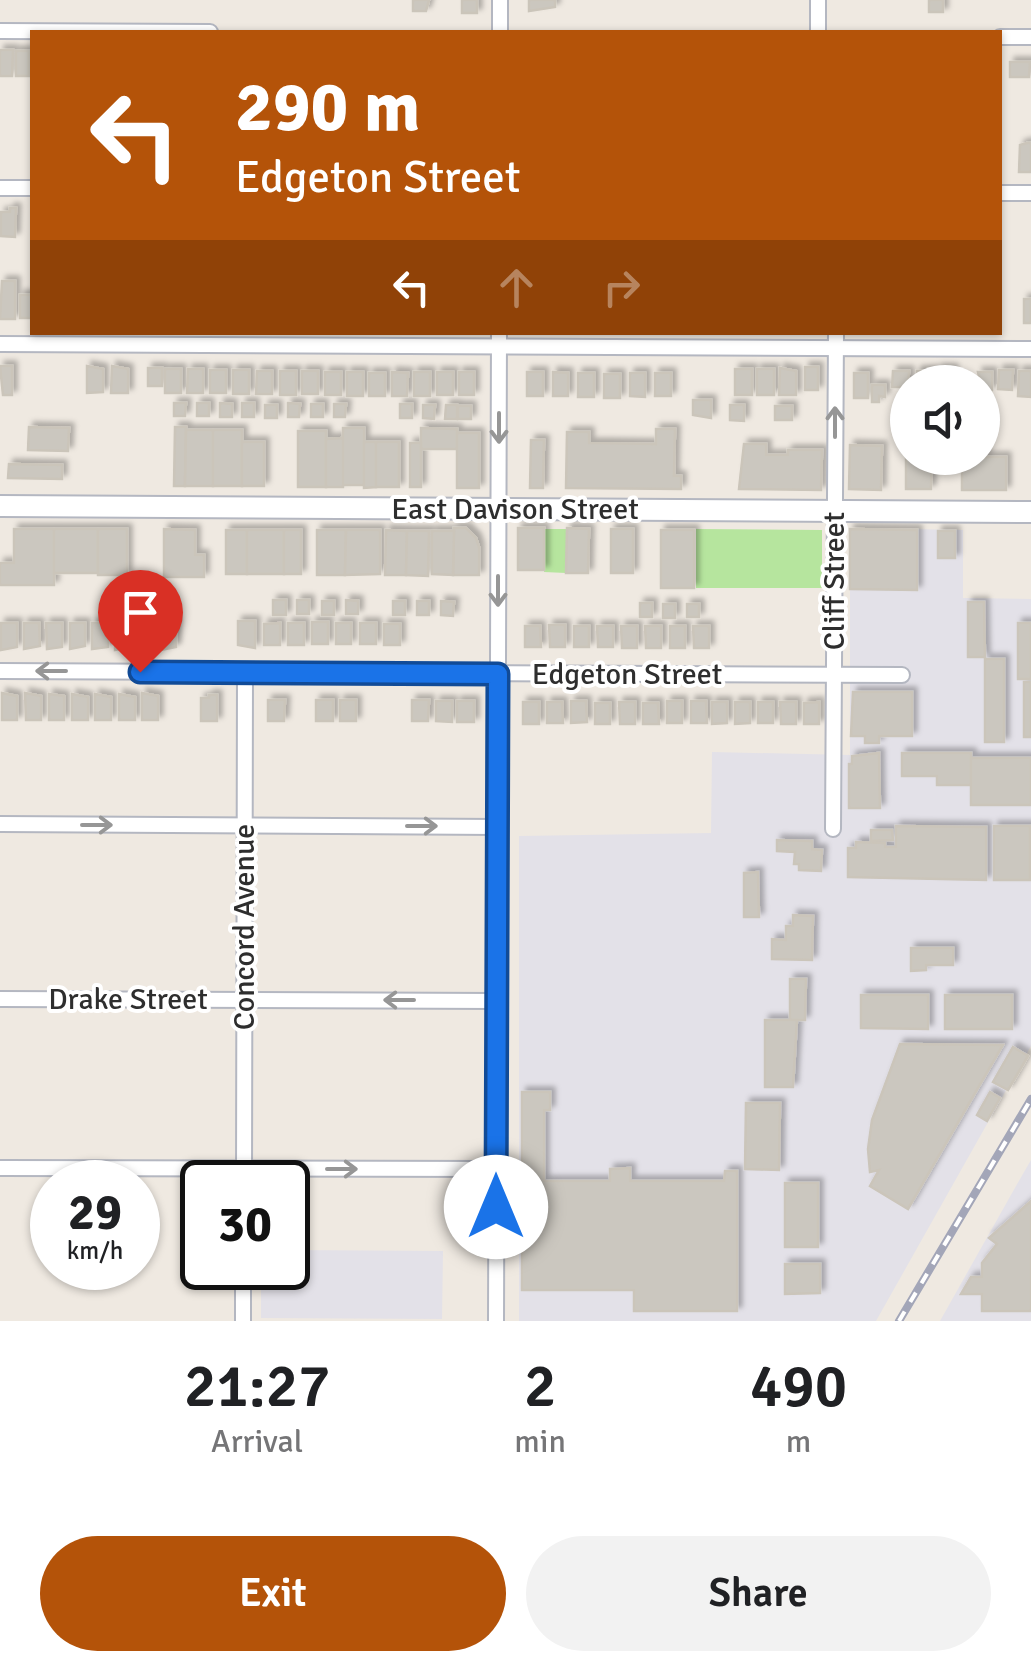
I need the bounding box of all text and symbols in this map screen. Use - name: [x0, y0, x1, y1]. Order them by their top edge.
- text: 290 m: [235, 64, 420, 150]
- icon: left: [70, 70, 200, 200]
- text: Edgeton Street: [235, 150, 521, 205]
- icon: left: [384, 260, 439, 315]
- icon: ahead: [489, 260, 544, 315]
- icon: right: [594, 260, 649, 315]
- map controls: [890, 365, 1000, 475]
- button: sound: [890, 365, 1000, 475]
- one-way arrow: [826, 406, 844, 438]
- one-way arrow: [490, 410, 508, 443]
- street label: East Davison Street: [391, 491, 639, 528]
- street label: Cliff Street: [816, 512, 853, 650]
- pin: [98, 570, 183, 673]
- one-way arrow: [488, 574, 508, 607]
- icon: arrive: [113, 585, 168, 640]
- street label: Edgeton Street: [532, 656, 722, 693]
- one-way arrow: [35, 662, 67, 681]
- one-way arrow: [80, 816, 113, 834]
- one-way arrow: [406, 817, 438, 836]
- street label: Concord Avenue: [226, 824, 263, 1030]
- street label: Drake Street: [48, 981, 208, 1018]
- one-way arrow: [384, 990, 416, 1010]
- position arrow: [444, 1155, 548, 1259]
- speed limit sign: 30: [180, 1160, 310, 1290]
- one-way arrow: [326, 1160, 358, 1178]
- text: 29: [68, 1182, 122, 1244]
- text: km/h: [67, 1235, 123, 1266]
- text: 21:27: [184, 1350, 330, 1424]
- text: 2: [524, 1350, 556, 1424]
- text: 490: [750, 1350, 847, 1424]
- text: Arrival: [211, 1422, 303, 1461]
- text: min: [514, 1422, 566, 1461]
- text: m: [786, 1422, 811, 1461]
- button: Exit: [40, 1536, 506, 1651]
- button: Share: [526, 1536, 991, 1651]

